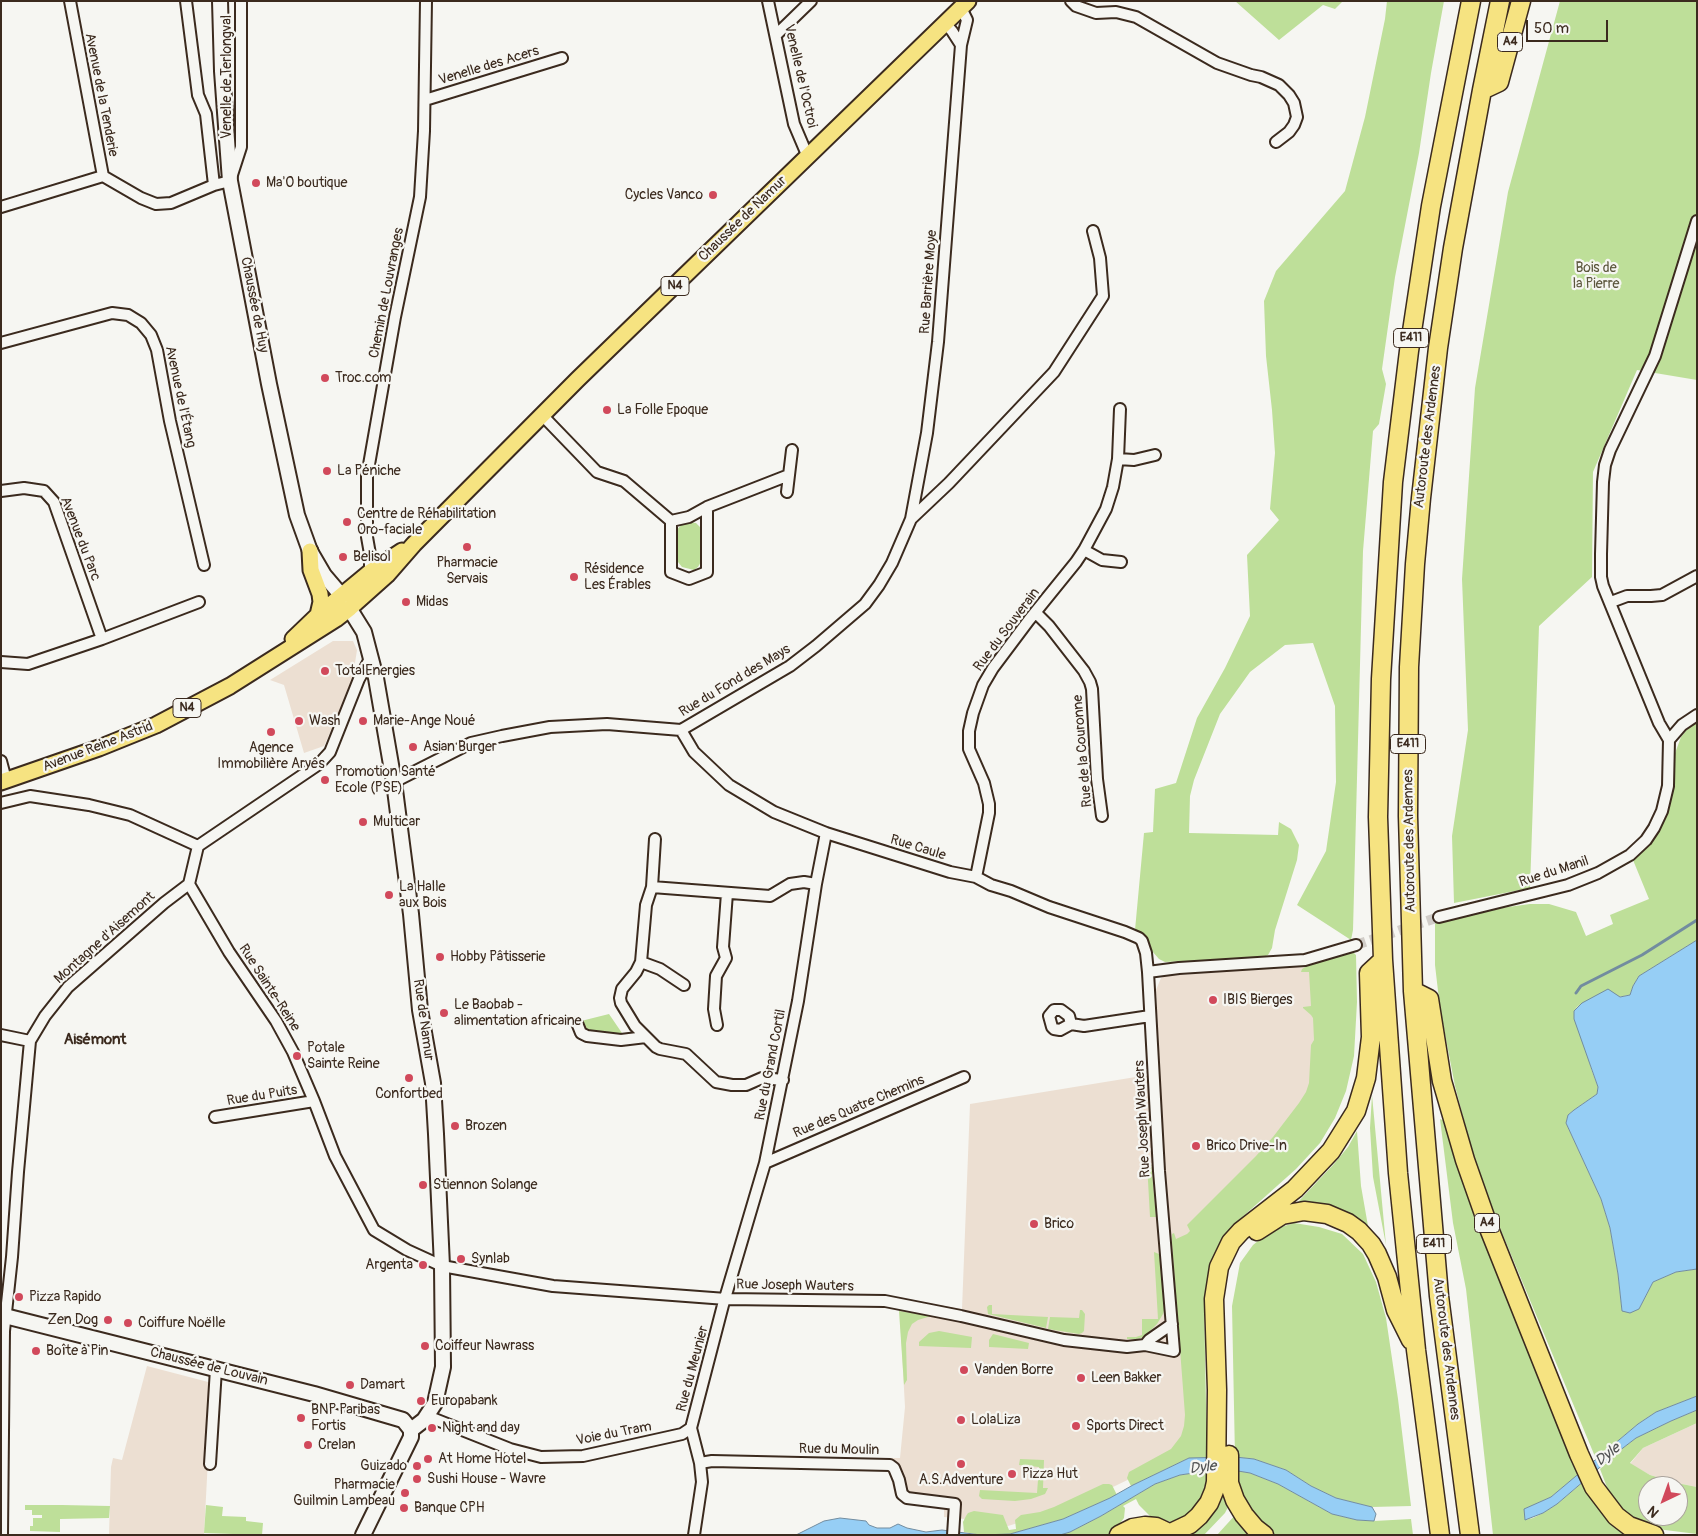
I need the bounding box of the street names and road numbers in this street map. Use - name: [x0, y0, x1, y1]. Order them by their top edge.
- street label: Venelle de Terlongval: [219, 15, 235, 139]
- street label: Venelle de l'Octroi: [780, 23, 820, 129]
- street label: Avenue de la Tenderie: [81, 32, 121, 158]
- road number: A4: [1498, 32, 1522, 52]
- street label: Venelle des Acers: [437, 43, 541, 89]
- street label: Chaussée de Namur: [696, 173, 790, 265]
- street label: Chemin de Louvranges: [366, 226, 408, 360]
- street label: Rue Barrière Moye: [917, 229, 941, 335]
- street label: Chaussée de Huy: [236, 256, 272, 354]
- road number: N4: [661, 276, 689, 296]
- road number: E411: [1394, 328, 1428, 348]
- street label: Avenue de l'Étang: [161, 345, 199, 449]
- street label: Autoroute des Ardennes: [1411, 365, 1445, 509]
- street label: Avenue du Parc: [56, 495, 104, 583]
- street label: Rue du Souverain: [970, 585, 1044, 675]
- street label: Rue du Fond des Mays: [676, 641, 794, 721]
- street label: Rue de la Couronne: [1070, 694, 1096, 808]
- road number: N4: [173, 698, 201, 718]
- street label: Avenue Reine Astrid: [41, 718, 155, 776]
- road number: E411: [1390, 734, 1426, 754]
- street label: Autoroute des Ardennes: [1400, 769, 1420, 913]
- street label: Rue Caule: [888, 832, 948, 864]
- street label: Rue du Manil: [1517, 853, 1591, 891]
- street label: Montagne d'Aisemont: [51, 888, 159, 988]
- street label: Rue Sainte-Reine: [235, 941, 303, 1035]
- street label: Rue de Namur: [409, 978, 437, 1062]
- street label: Rue du Grand Cortil: [752, 1008, 790, 1122]
- street label: Rue Joseph Wauters: [1132, 1060, 1154, 1178]
- street label: Rue des Quatre Chemins: [791, 1072, 927, 1142]
- street label: Rue du Puits: [226, 1082, 298, 1110]
- road number: A4: [1474, 1214, 1500, 1232]
- road number: E411: [1416, 1234, 1452, 1254]
- street label: Rue Joseph Wauters: [736, 1277, 854, 1295]
- street label: Autoroute des Ardennes: [1429, 1277, 1463, 1421]
- street label: Rue du Meunier: [673, 1324, 713, 1414]
- street label: Chaussée de Louvain: [148, 1344, 270, 1390]
- street label: Voie du Tram: [575, 1418, 653, 1450]
- street label: Rue du Moulin: [799, 1441, 879, 1459]

